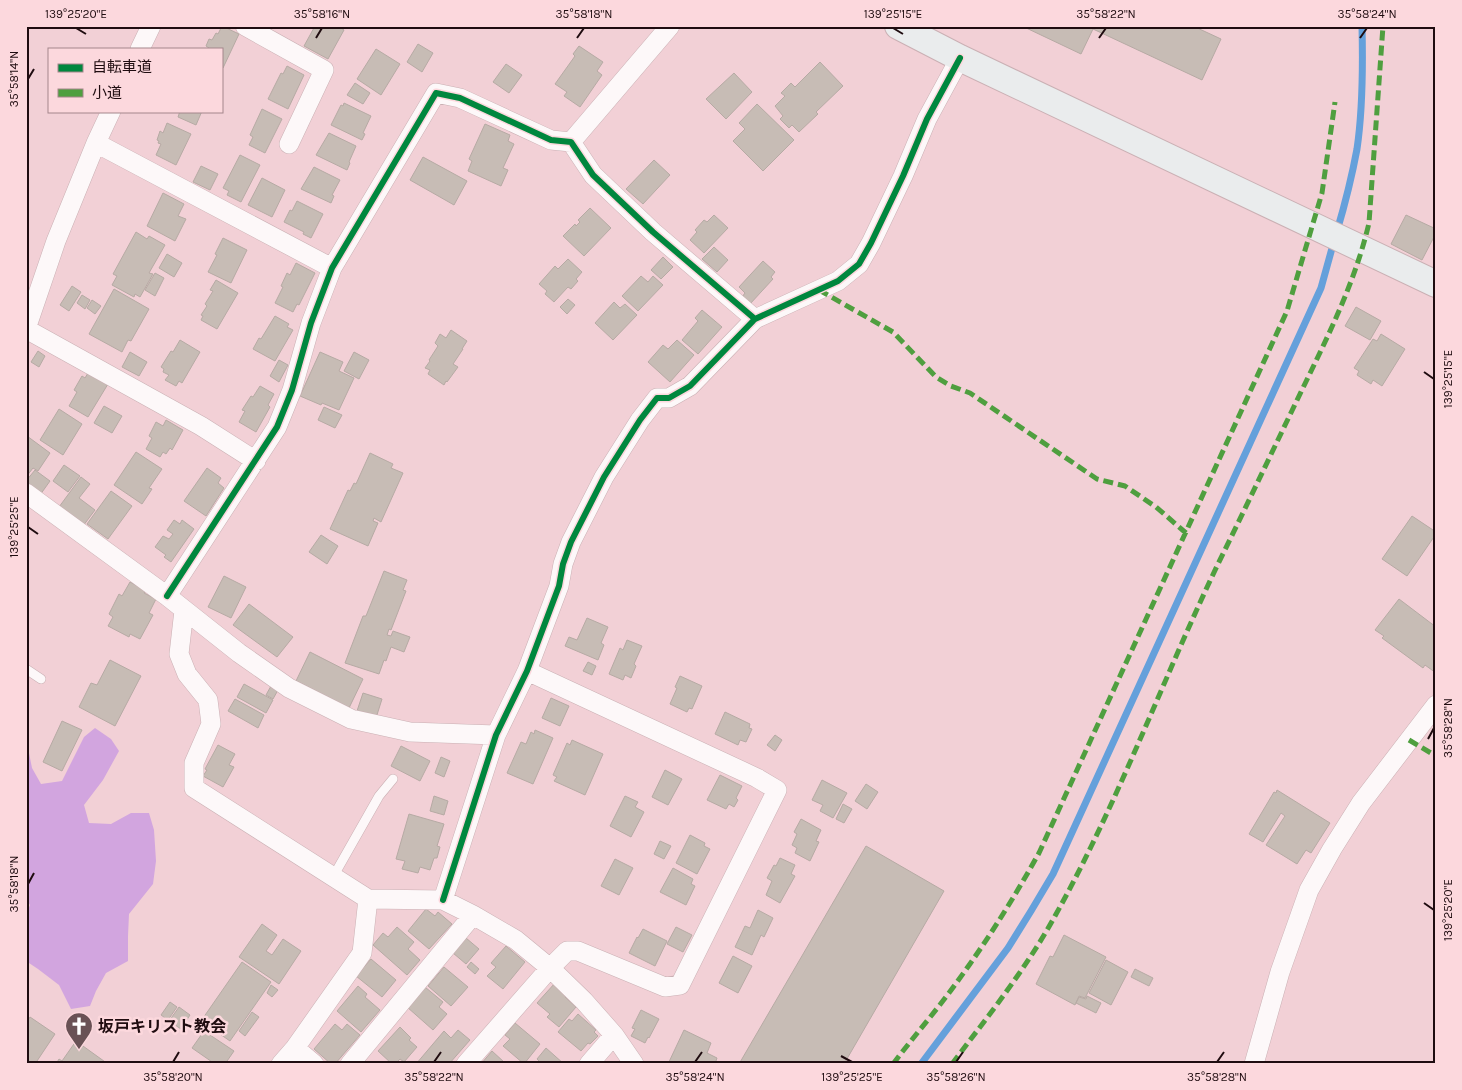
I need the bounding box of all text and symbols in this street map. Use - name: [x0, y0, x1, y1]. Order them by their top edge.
- text: 139°25'20"E: [45, 7, 107, 21]
- text: 35°58'16"N: [294, 7, 350, 21]
- text: 35°58'18"N: [556, 7, 612, 21]
- text: 139°25'15"E: [864, 7, 922, 21]
- text: 35°58'22"N: [1076, 7, 1136, 21]
- text: 35°58'24"N: [1337, 7, 1397, 21]
- legend: [48, 48, 222, 112]
- text: 35°58'14"N: [7, 51, 21, 107]
- text: 自転車道: [92, 58, 152, 76]
- text: 小道: [92, 84, 122, 102]
- text: 139°25'15"E: [1441, 350, 1455, 408]
- text: 139°25'25"E: [7, 496, 21, 558]
- text: 35°58'28"N: [1441, 698, 1455, 758]
- text: 35°58'18"N: [7, 856, 21, 912]
- text: 139°25'20"E: [1441, 879, 1455, 941]
- church icon: 坂戸キリスト教会: [64, 1011, 94, 1050]
- place label: 坂戸キリスト教会: [98, 1017, 226, 1036]
- text: 35°58'20"N: [143, 1070, 203, 1084]
- text: 35°58'22"N: [404, 1070, 464, 1084]
- text: 35°58'24"N: [665, 1070, 725, 1084]
- text: 139°25'25"E: [821, 1070, 883, 1084]
- text: 35°58'26"N: [926, 1070, 986, 1084]
- text: 35°58'28"N: [1187, 1070, 1247, 1084]

